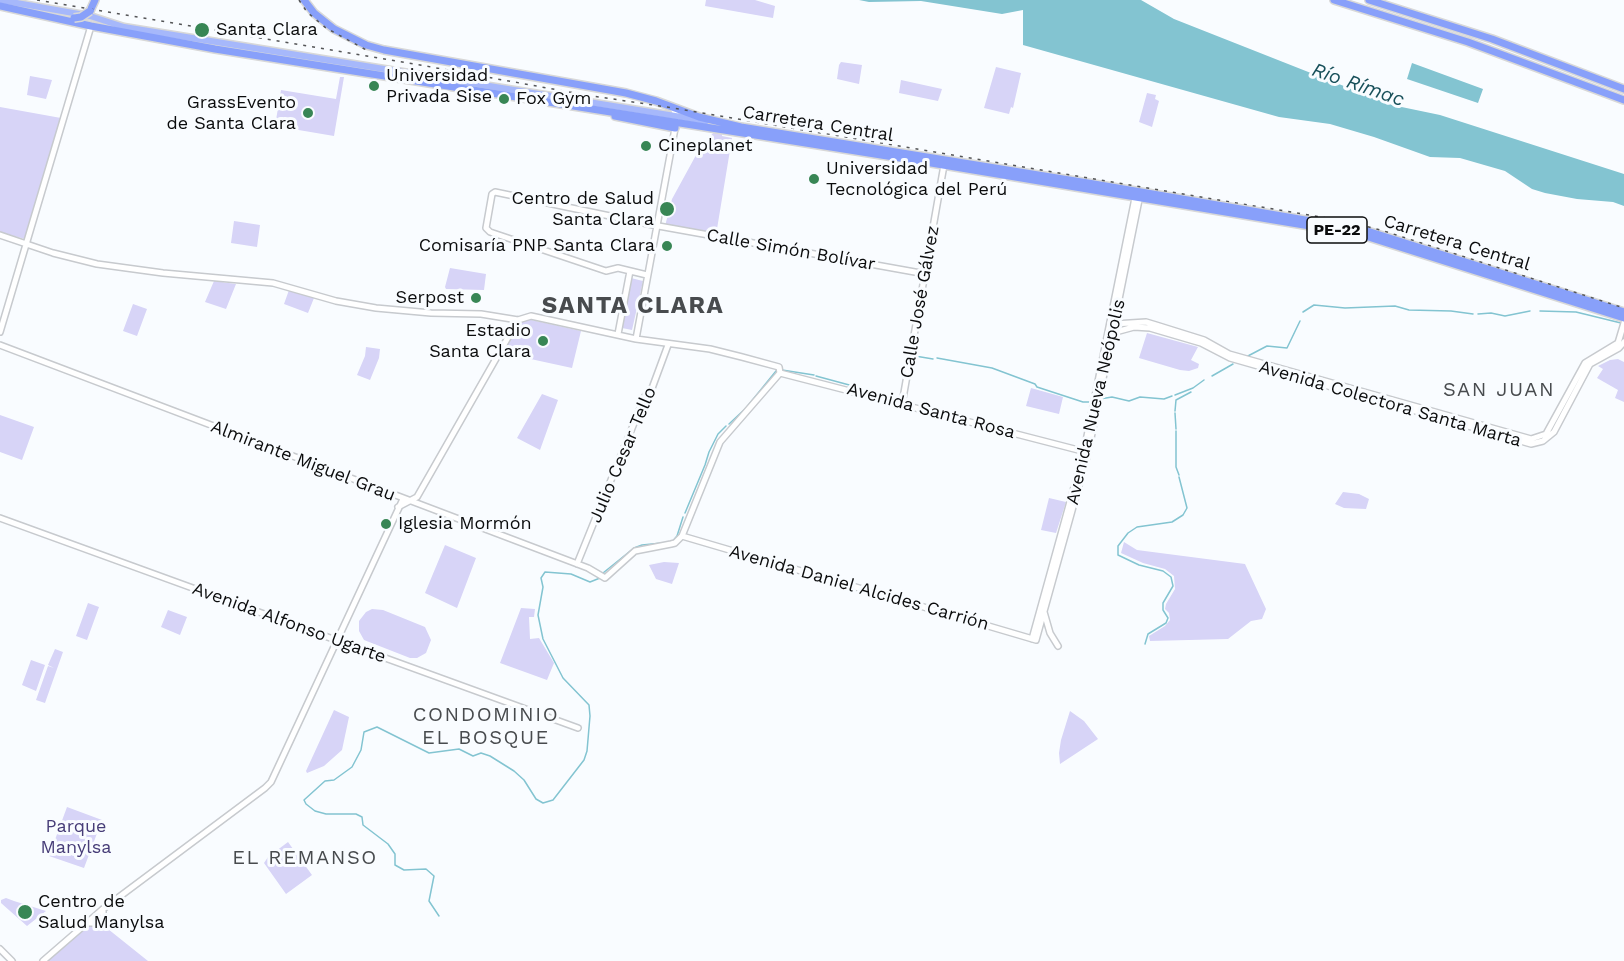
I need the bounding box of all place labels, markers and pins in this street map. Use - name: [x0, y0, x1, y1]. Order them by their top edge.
- place label: Santa Clara: [216, 19, 318, 41]
- marker: Santa Clara: [193, 21, 211, 39]
- place label: Universidad Privada Sise: [386, 65, 492, 107]
- marker: Universidad Privada Sise: [367, 79, 381, 93]
- place label: Fox Gym: [516, 88, 591, 110]
- place label: GrassEvento de Santa Clara: [166, 92, 296, 134]
- marker: Fox Gym: [497, 92, 511, 106]
- marker: GrassEvento de Santa Clara: [301, 106, 315, 120]
- place label: Cineplanet: [658, 135, 752, 157]
- marker: Cineplanet: [639, 139, 653, 153]
- place label: Universidad Tecnológica del Perú: [826, 158, 1007, 201]
- marker: Universidad Tecnológica del Perú: [807, 172, 821, 186]
- place label: Centro de Salud Santa Clara: [511, 188, 654, 230]
- marker: Centro de Salud Santa Clara: [658, 200, 676, 218]
- place label: Comisaría PNP Santa Clara: [419, 235, 655, 257]
- marker: Comisaría PNP Santa Clara: [660, 239, 674, 253]
- place label: Serpost: [396, 287, 464, 309]
- marker: Serpost: [469, 291, 483, 305]
- place label: Estadio Santa Clara: [429, 320, 531, 362]
- marker: Estadio Santa Clara: [536, 334, 550, 348]
- place label: Iglesia Mormón: [398, 513, 532, 535]
- marker: Iglesia Mormón: [379, 517, 393, 531]
- place label: Centro de Salud Manylsa: [38, 891, 164, 934]
- marker: Centro de Salud Manylsa: [16, 903, 34, 921]

